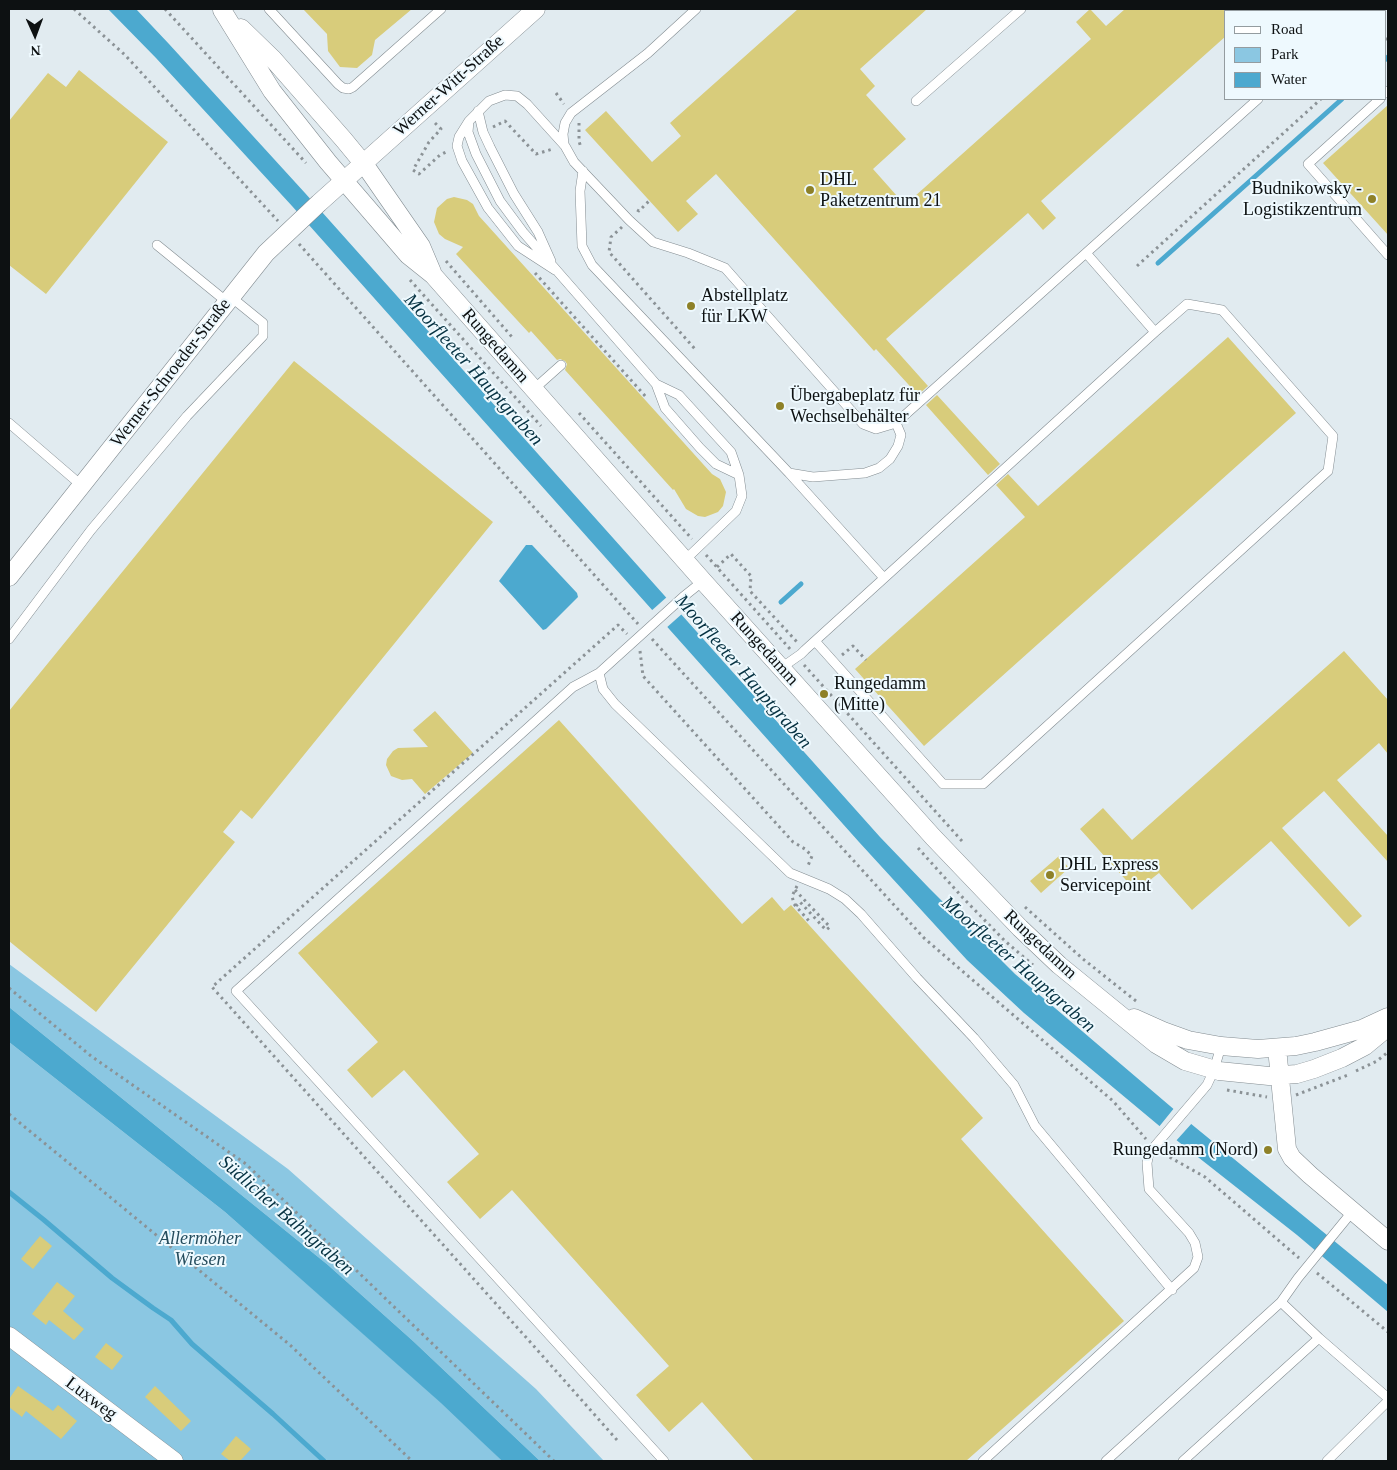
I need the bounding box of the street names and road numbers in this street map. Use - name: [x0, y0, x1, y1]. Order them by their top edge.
- street label: Werner-Witt-Straße: [389, 31, 509, 141]
- street label: Werner-Schroeder-Straße: [106, 294, 236, 452]
- street label: Rungedamm: [457, 304, 533, 388]
- street label: Rungedamm: [725, 608, 803, 690]
- street label: Rungedamm: [999, 906, 1081, 984]
- street label: Luxweg: [61, 1373, 121, 1425]

